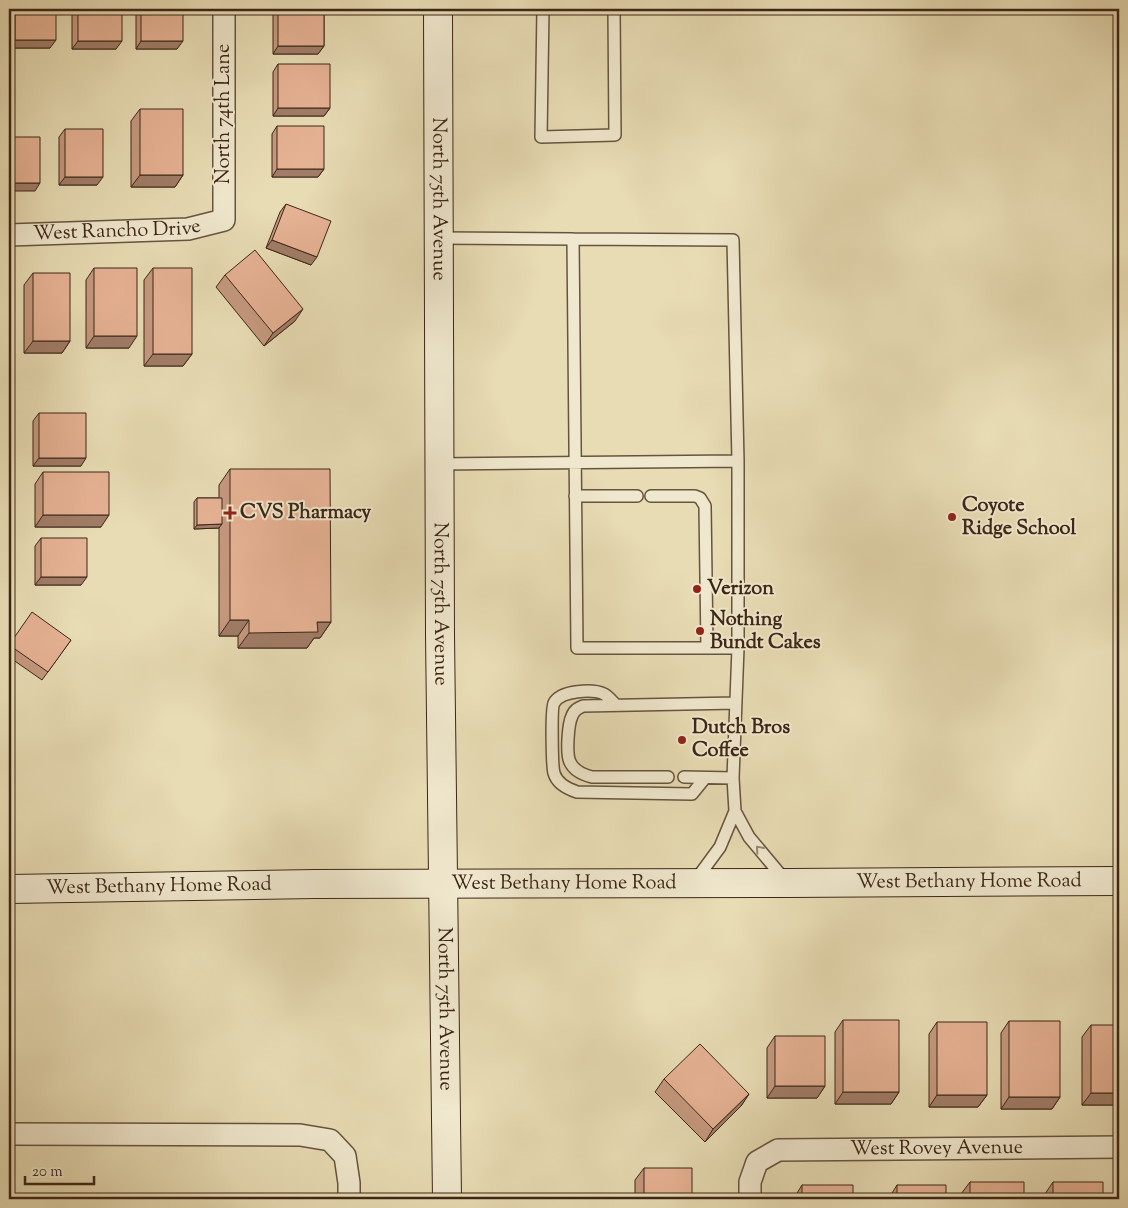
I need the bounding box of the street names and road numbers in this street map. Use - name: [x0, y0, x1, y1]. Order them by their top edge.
- street label: North 74th Lane: [210, 44, 239, 184]
- street label: North 75th Avenue: [424, 117, 453, 281]
- street label: West Rancho Drive: [33, 212, 204, 249]
- street label: North 75th Avenue: [425, 522, 455, 686]
- street label: West Bethany Home Road: [856, 867, 1082, 897]
- street label: West Bethany Home Road: [451, 869, 677, 898]
- street label: West Bethany Home Road: [46, 870, 272, 903]
- street label: North 75th Avenue: [429, 927, 460, 1091]
- street label: West Rovey Avenue: [850, 1133, 1023, 1164]

